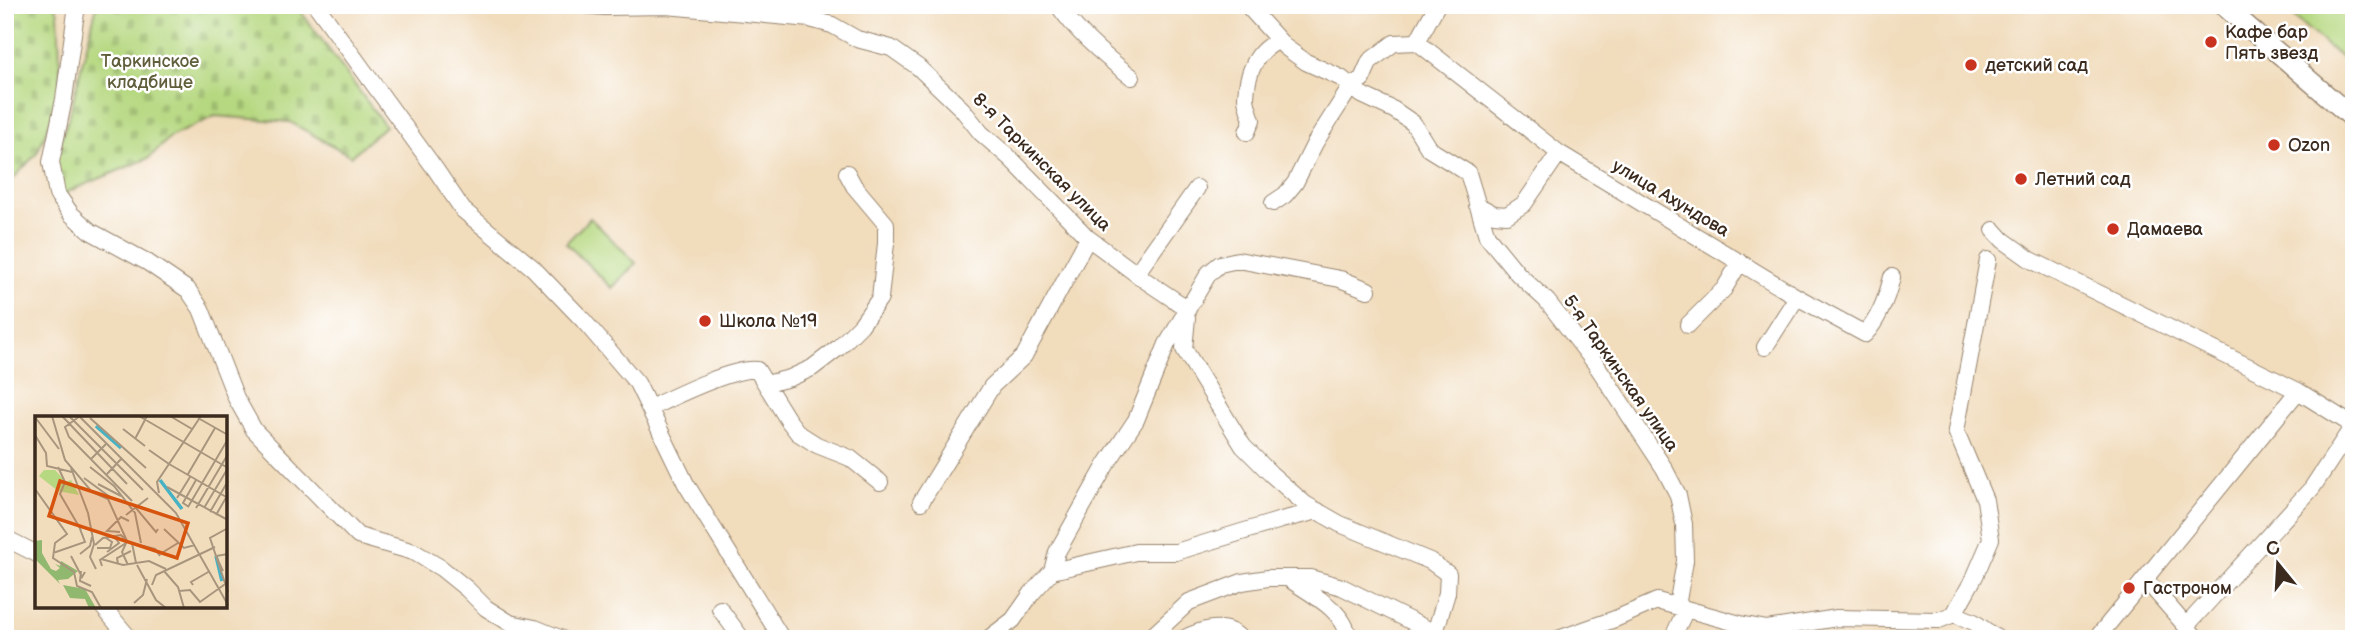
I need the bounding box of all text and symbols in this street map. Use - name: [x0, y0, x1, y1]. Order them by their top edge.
- place label: Кафе бар Пять звезд: [2225, 22, 2318, 64]
- marker: Кафе бар Пять звезд: [2203, 34, 2219, 50]
- park label: Таркинское кладбище: [101, 51, 199, 93]
- place label: детский сад: [1985, 55, 2088, 76]
- marker: детский сад: [1963, 57, 1979, 73]
- street label: 8-я Таркинская улица: [968, 89, 1115, 236]
- place label: Ozon: [2288, 135, 2330, 156]
- marker: Ozon: [2266, 137, 2282, 153]
- street label: улица Ахундова: [1609, 155, 1733, 242]
- place label: Летний сад: [2034, 169, 2131, 190]
- marker: Летний сад: [2013, 171, 2029, 187]
- place label: Дамаева: [2127, 219, 2203, 240]
- marker: Дамаева: [2105, 221, 2121, 237]
- street label: 5-я Таркинская улица: [1559, 291, 1683, 456]
- place label: Школа №19: [719, 311, 817, 332]
- marker: Школа №19: [697, 313, 713, 329]
- inset map: [35, 416, 228, 609]
- north arrow: [2244, 528, 2314, 598]
- text: С: [2263, 536, 2283, 562]
- place label: Гастроном: [2143, 578, 2232, 599]
- marker: Гастроном: [2121, 580, 2137, 596]

